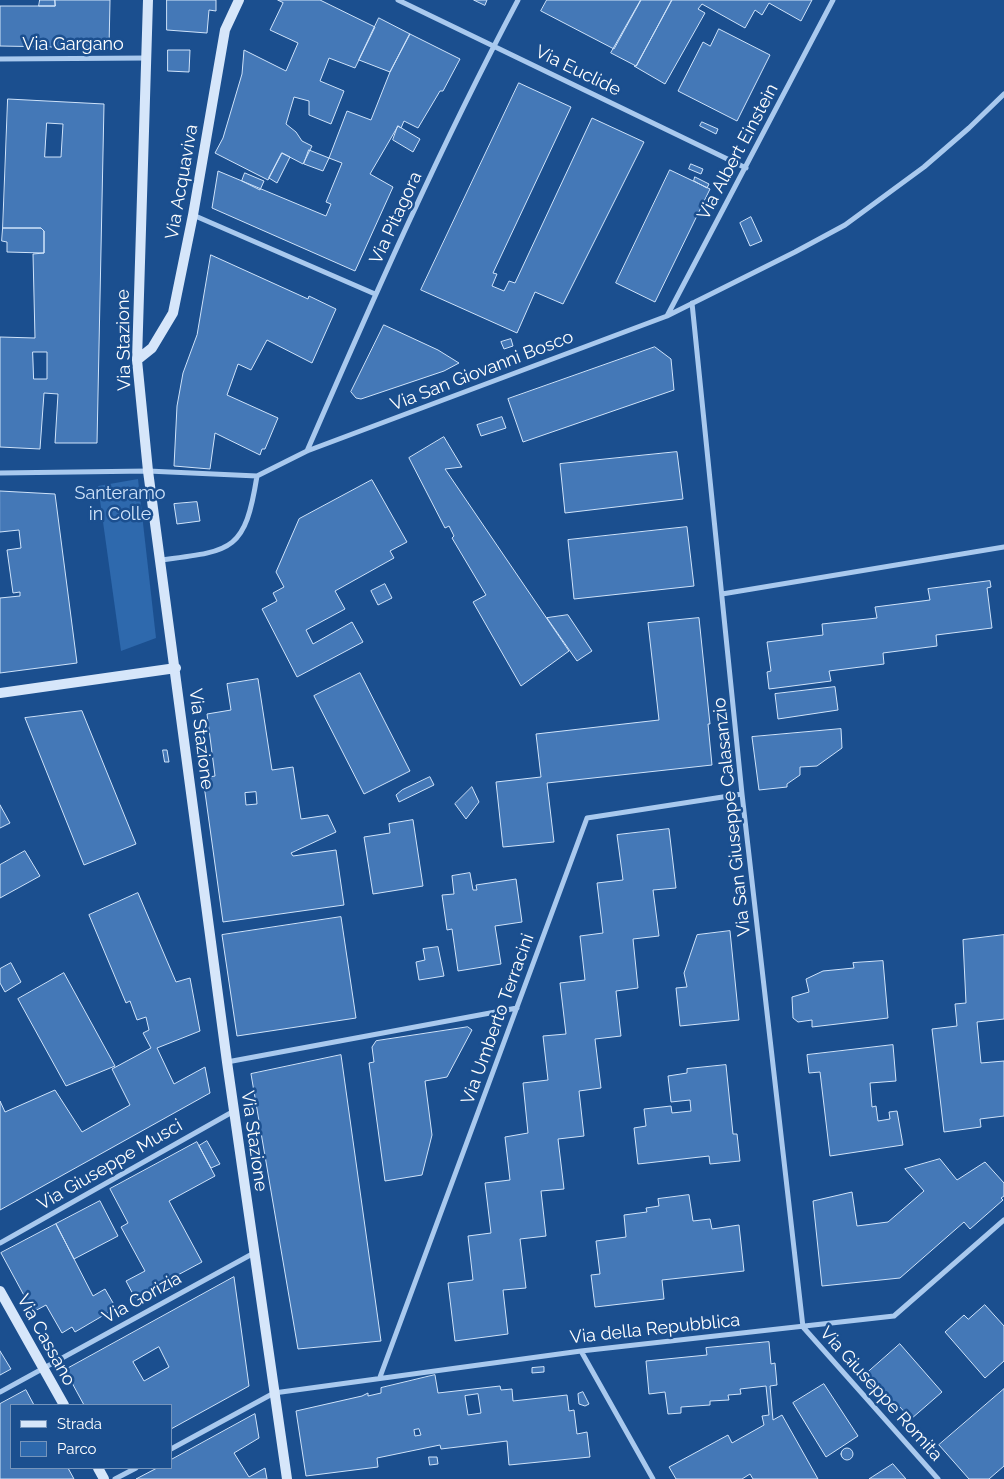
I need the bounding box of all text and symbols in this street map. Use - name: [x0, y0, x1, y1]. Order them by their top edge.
- street label: Via Gargano: [22, 34, 124, 56]
- street label: Via Euclide: [532, 41, 624, 101]
- street label: Via Albert Einstein: [693, 80, 783, 224]
- street label: Via Acquaviva: [161, 123, 203, 241]
- street label: Via Pitagora: [365, 168, 427, 268]
- street label: Via Stazione: [112, 289, 136, 391]
- street label: Via San Giovanni Bosco: [388, 326, 576, 416]
- park label: Santeramo in Colle: [75, 483, 165, 526]
- street label: Via Stazione: [184, 687, 218, 791]
- street label: Via San Giuseppe Calasanzio: [709, 697, 755, 937]
- street label: Via Umberto Terracini: [457, 931, 539, 1107]
- street label: Via Stazione: [236, 1089, 272, 1193]
- street label: Via Giuseppe Musci: [34, 1115, 186, 1215]
- street label: Via Gorizia: [99, 1267, 185, 1329]
- street label: Via Cassano: [12, 1291, 80, 1389]
- street label: Via della Repubblica: [569, 1309, 741, 1349]
- street label: Via Giuseppe Romita: [815, 1322, 947, 1466]
- legend: [10, 1404, 172, 1469]
- text: Strada: [57, 1415, 102, 1433]
- text: Parco: [57, 1440, 97, 1458]

